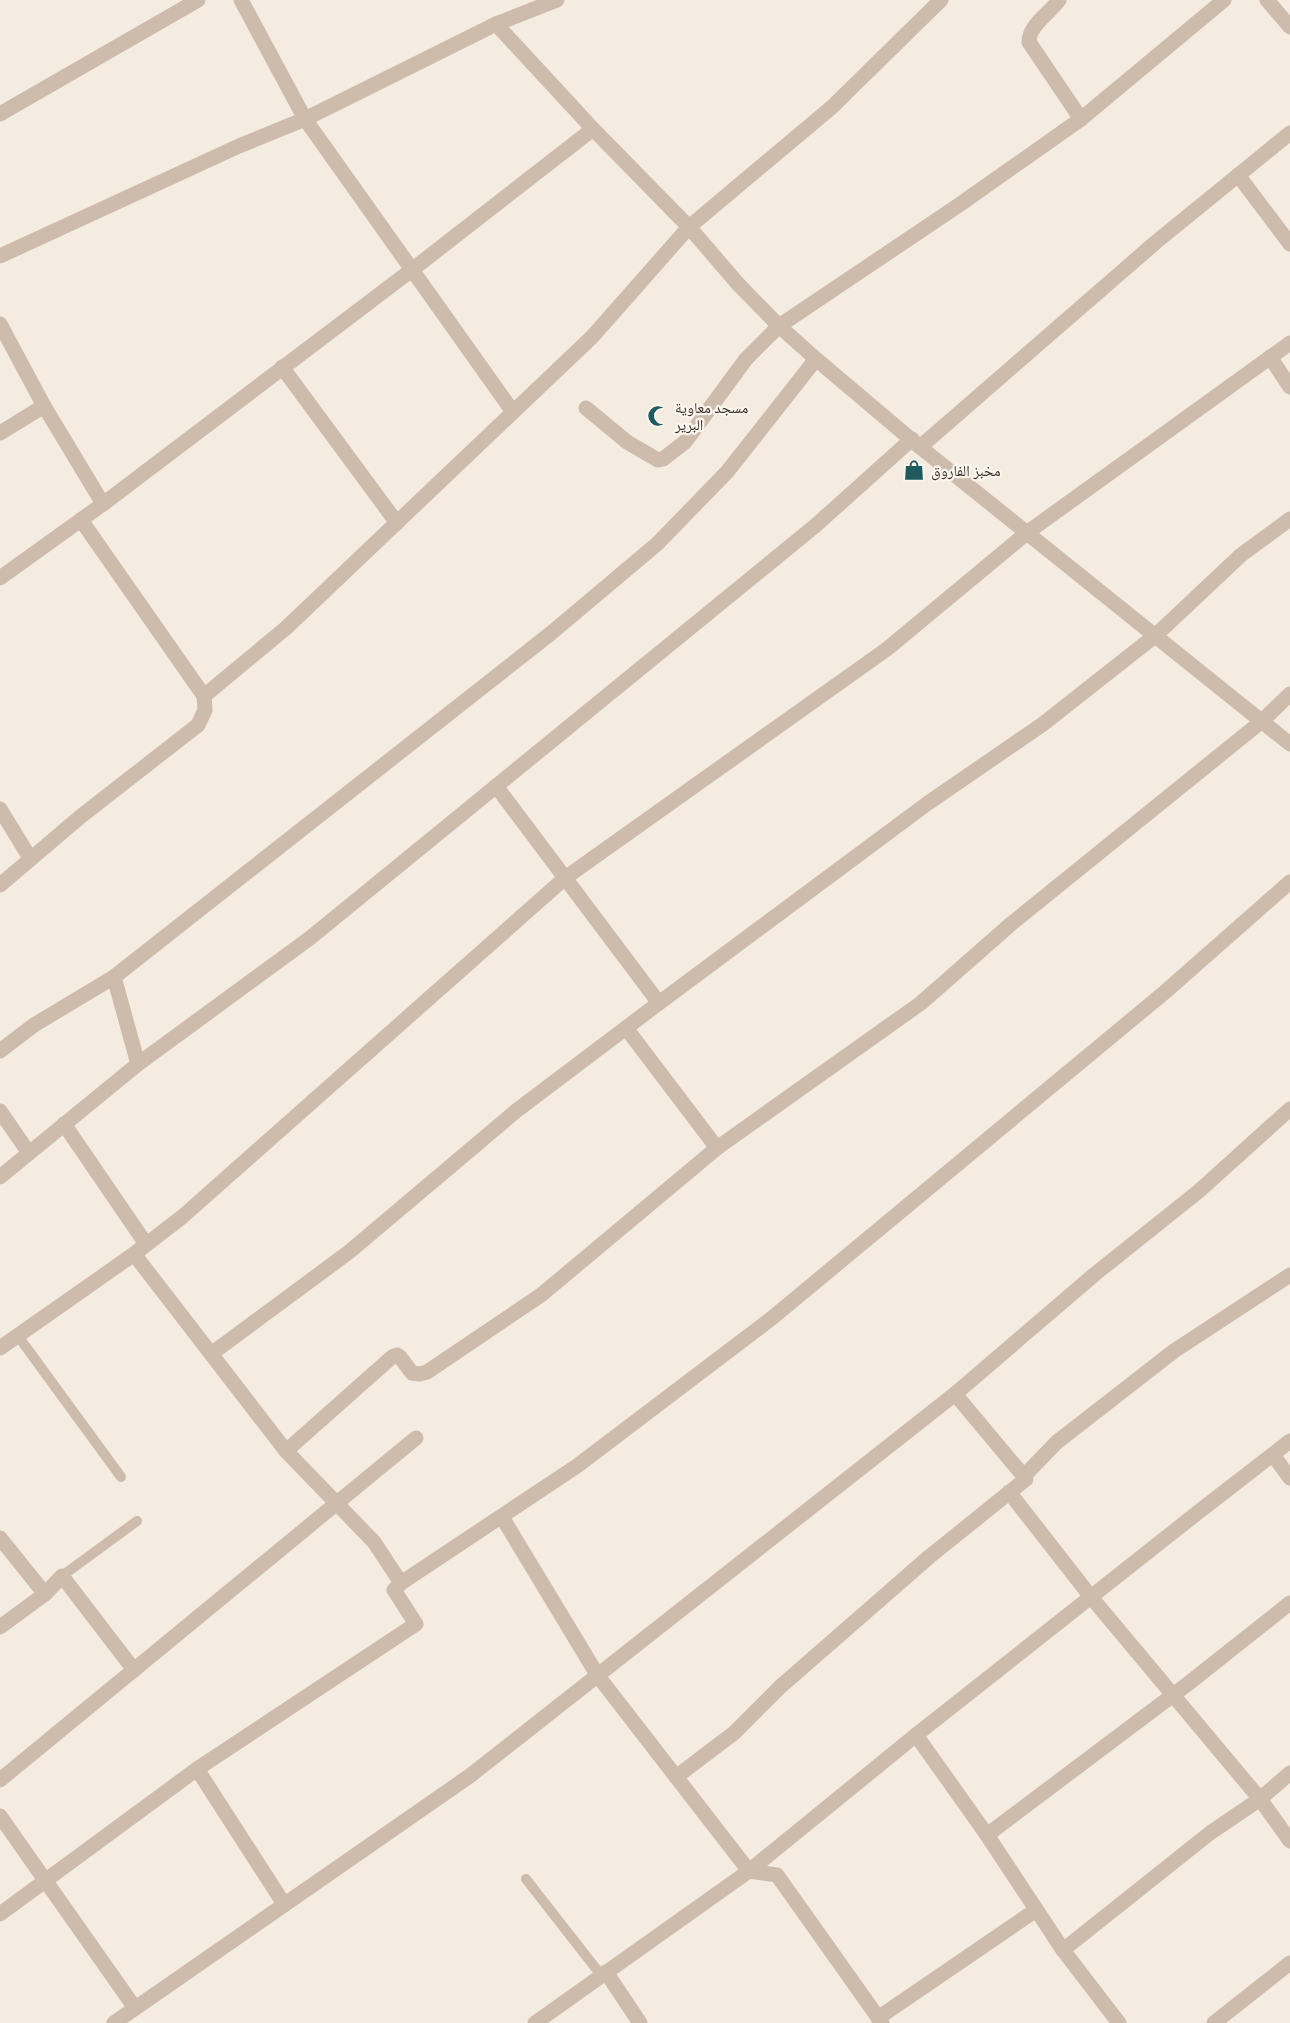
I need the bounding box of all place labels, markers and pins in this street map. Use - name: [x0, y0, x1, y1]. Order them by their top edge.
- place label: مسجد معاوية البرير: [674, 398, 748, 434]
- mosque icon: مسجد معاوية البرير: [646, 404, 670, 428]
- shop icon: مخبز الفاروق: [902, 458, 926, 482]
- place label: مخبز الفاروق: [931, 461, 1001, 481]

